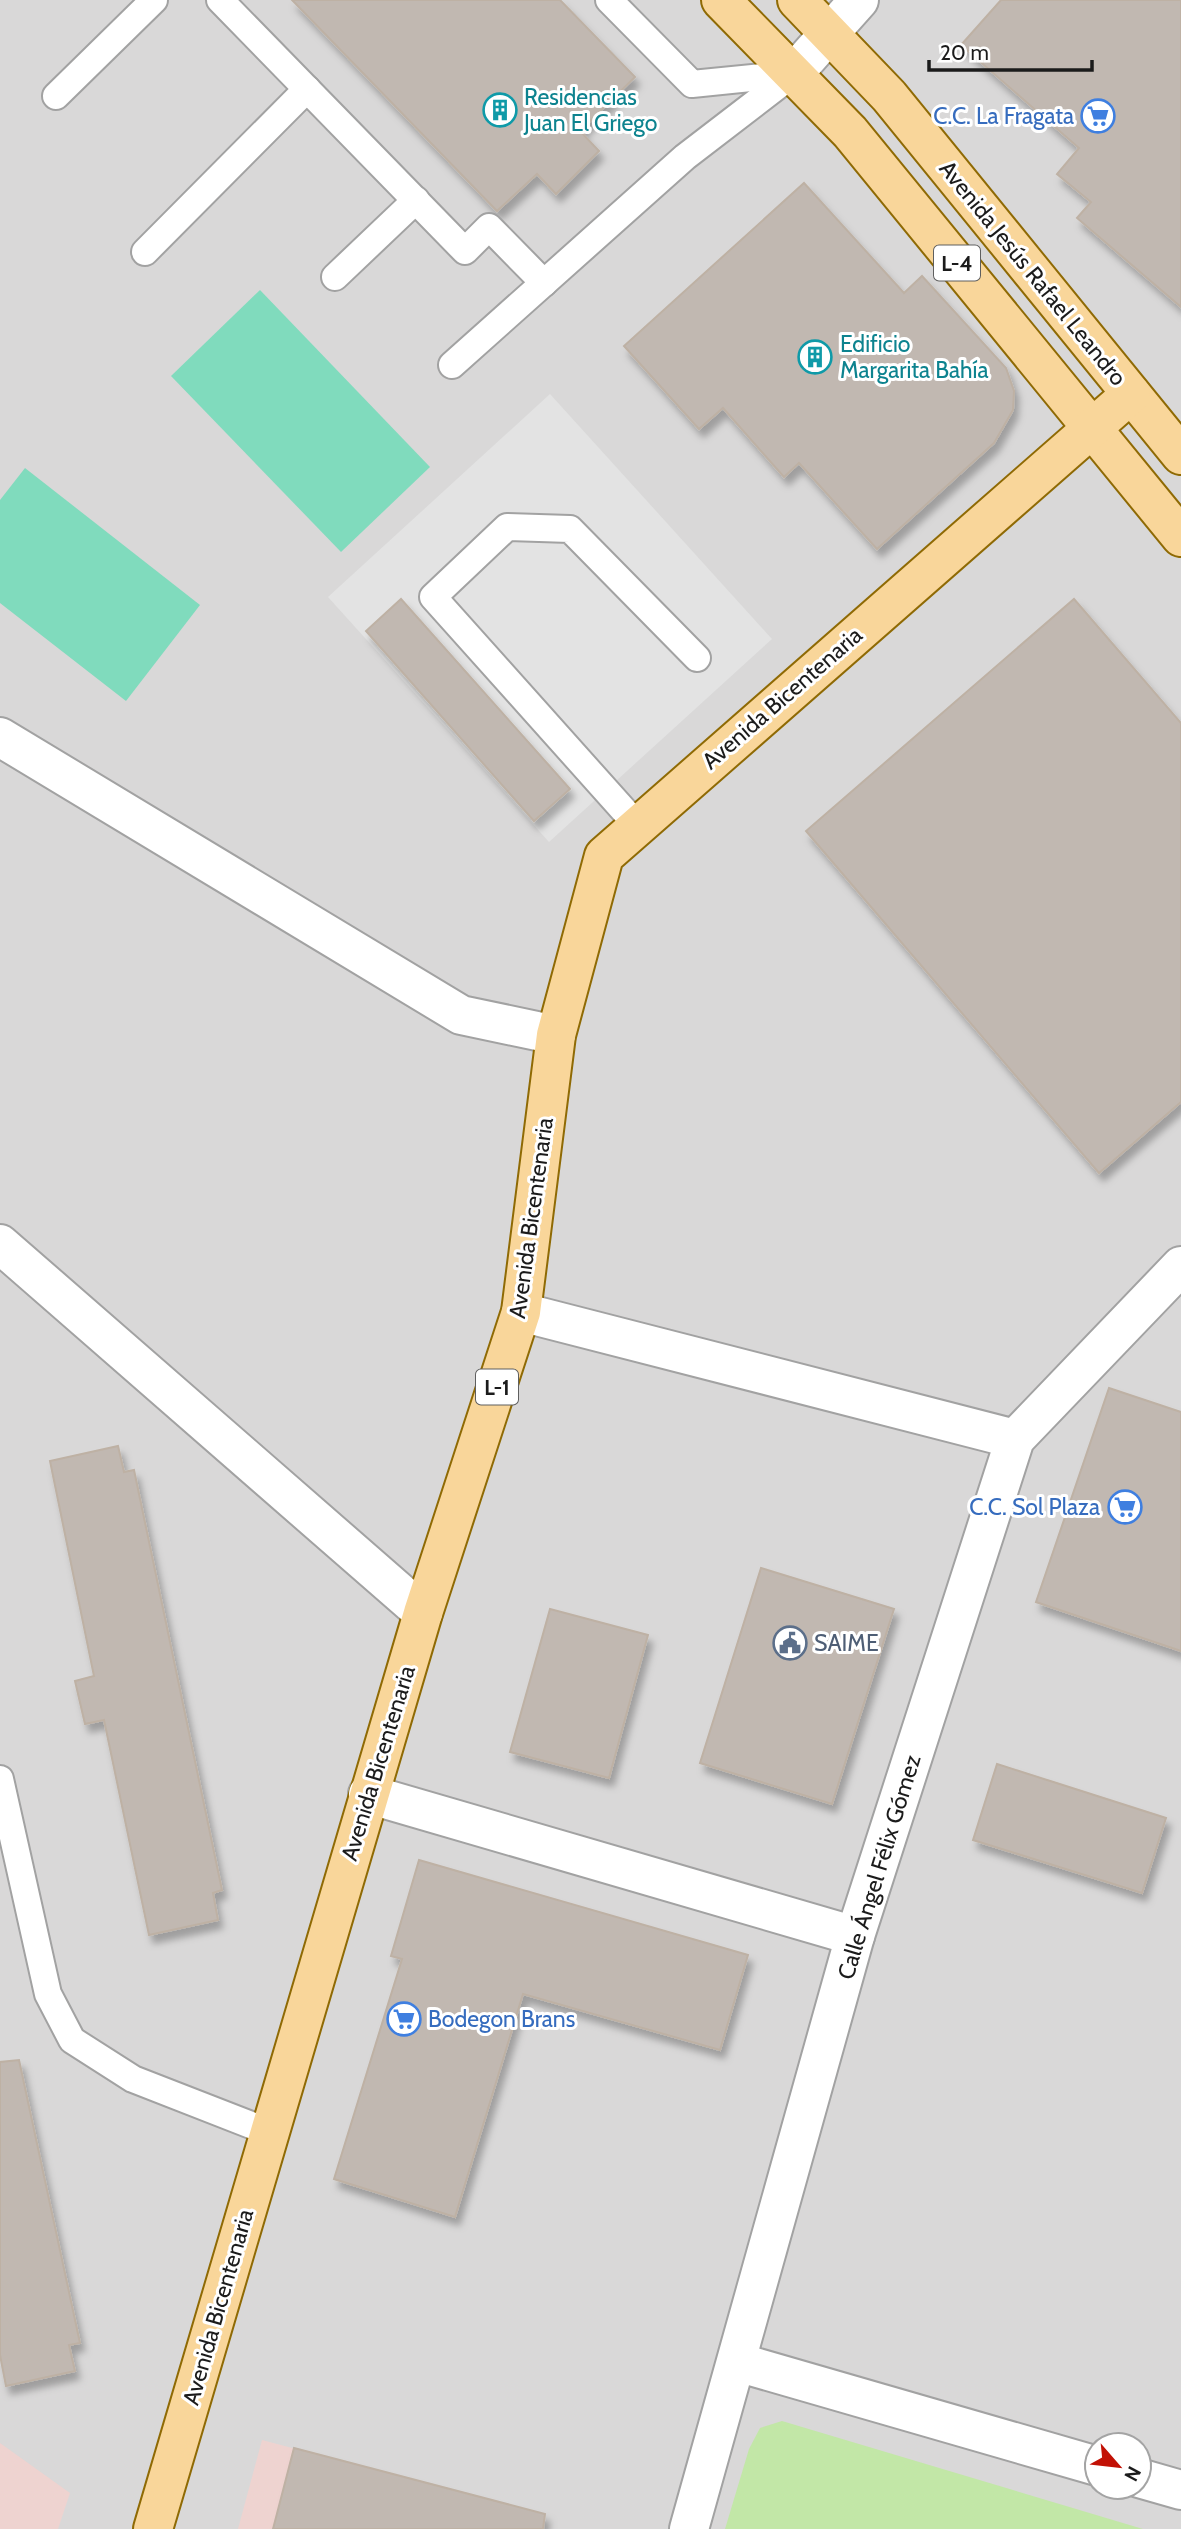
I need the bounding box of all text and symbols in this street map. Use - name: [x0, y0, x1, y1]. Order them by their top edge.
- scale bar: [929, 28, 1092, 72]
- text: 20 m: [940, 40, 989, 65]
- place label: Residencias Juan El Griego: [523, 83, 657, 137]
- building icon: Residencias Juan El Griego: [481, 91, 519, 129]
- supermarket icon: C.C. La Fragata: [1079, 97, 1117, 135]
- place label: C.C. La Fragata: [933, 102, 1074, 130]
- street label: Avenida Jesús Rafael Leandro: [934, 155, 1132, 391]
- road number: L-4: [934, 246, 980, 280]
- place label: Edificio Margarita Bahía: [840, 330, 988, 384]
- building icon: Edificio Margarita Bahía: [796, 338, 834, 376]
- street label: Avenida Bicentenaria: [696, 621, 868, 775]
- street label: Avenida Bicentenaria: [503, 1116, 559, 1320]
- road number: L-1: [476, 1370, 518, 1404]
- supermarket icon: C.C. Sol Plaza: [1106, 1488, 1144, 1526]
- place label: C.C. Sol Plaza: [969, 1493, 1100, 1521]
- public building icon: SAIME: [771, 1624, 809, 1662]
- place label: SAIME: [814, 1629, 879, 1657]
- street label: Avenida Bicentenaria: [335, 1662, 421, 1864]
- street label: Calle Ángel Félix Gómez: [830, 1751, 927, 1983]
- supermarket icon: Bodegon Brans: [385, 2000, 423, 2038]
- place label: Bodegon Brans: [428, 2005, 575, 2033]
- street label: Avenida Bicentenaria: [177, 2206, 259, 2408]
- north arrow: [1083, 2431, 1153, 2501]
- text: N: [1119, 2462, 1146, 2485]

